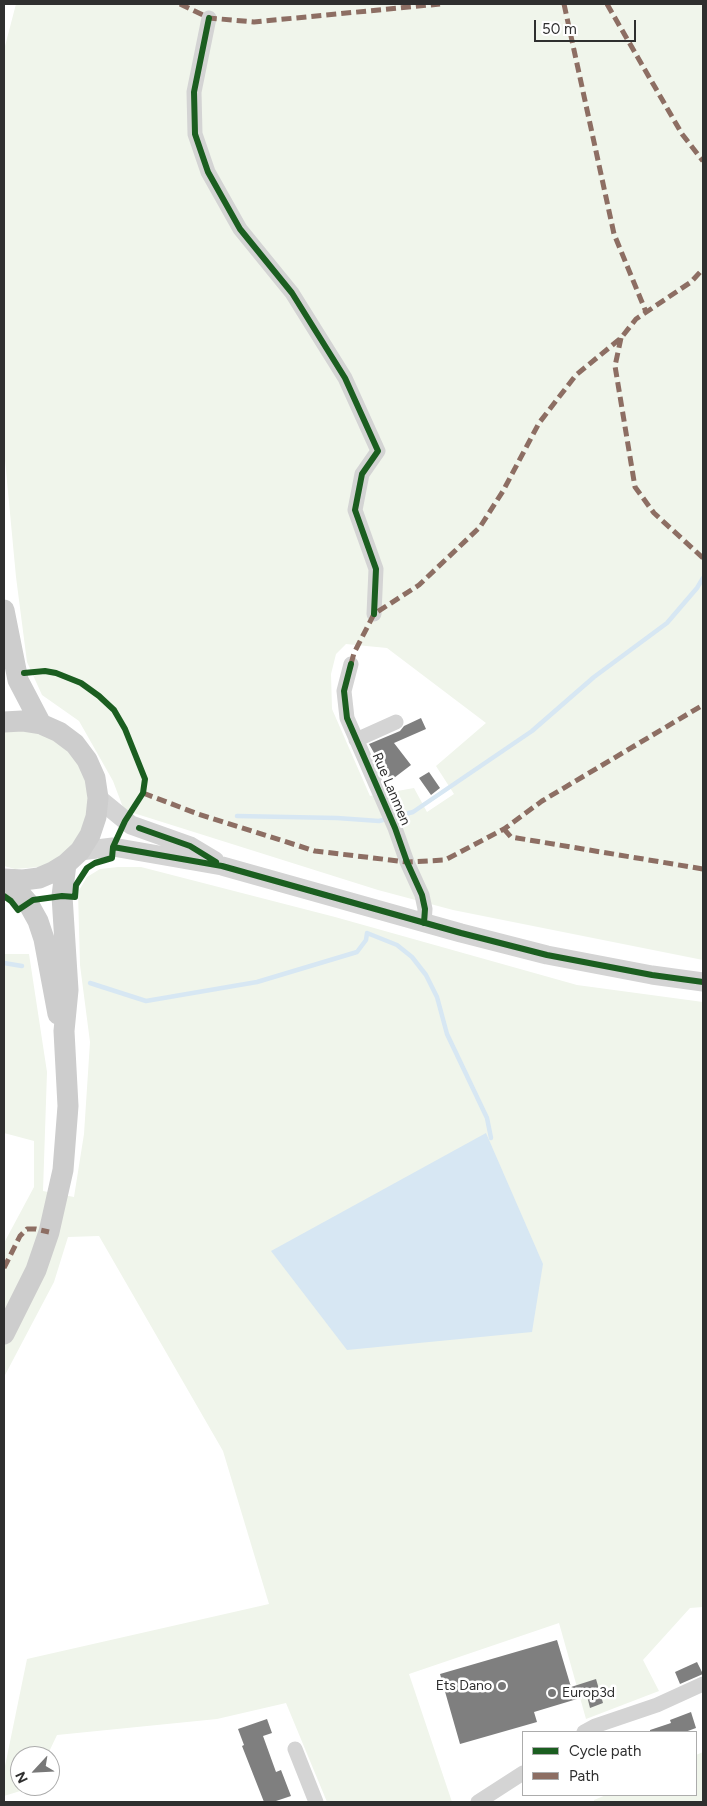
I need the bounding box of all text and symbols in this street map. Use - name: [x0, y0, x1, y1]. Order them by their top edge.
- scale bar: [537, 10, 640, 42]
- text: 50 m: [542, 20, 577, 38]
- street label: Rue Lanmen: [368, 750, 414, 828]
- place label: Ets Dano: [436, 1678, 492, 1694]
- marker: Ets Dano: [496, 1680, 508, 1692]
- place label: Europ3d: [562, 1685, 615, 1701]
- marker: Europ3d: [546, 1687, 558, 1699]
- legend: [522, 1731, 697, 1796]
- text: Cycle path: [569, 1742, 641, 1760]
- north arrow: [10, 1746, 60, 1796]
- text: Path: [569, 1767, 599, 1785]
- text: N: [12, 1769, 32, 1786]

